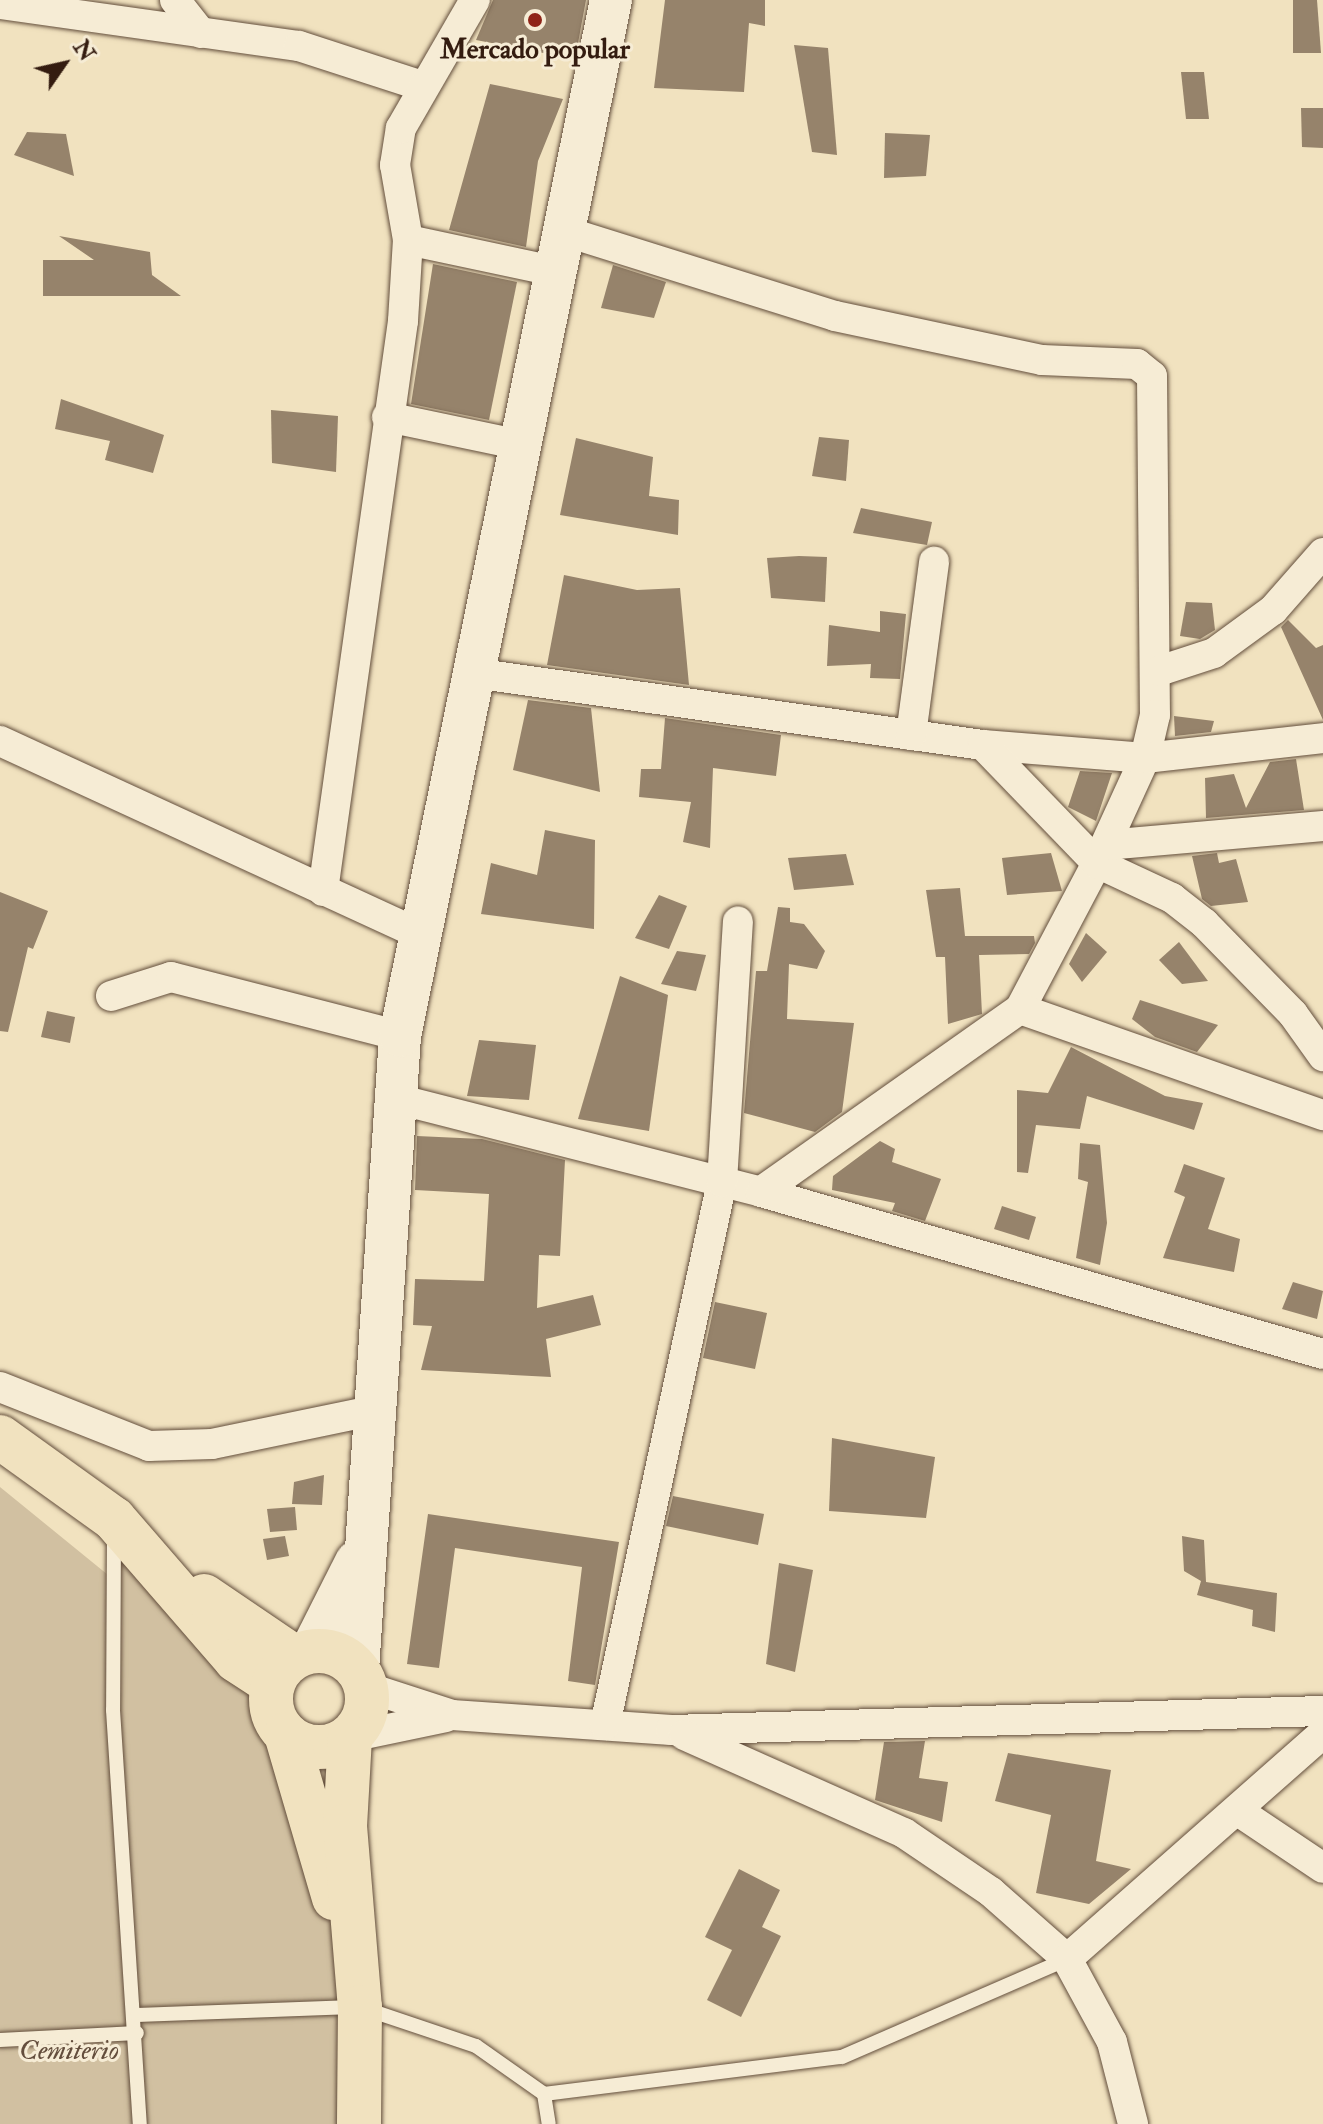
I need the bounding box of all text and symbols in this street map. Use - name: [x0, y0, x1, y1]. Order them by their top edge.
- marker: Mercado popular: [526, 11, 544, 29]
- north arrow: [24, 24, 104, 104]
- place label: Mercado popular: [440, 33, 630, 67]
- text: N: [67, 35, 101, 67]
- park label: Cemiterio: [19, 2034, 119, 2068]

